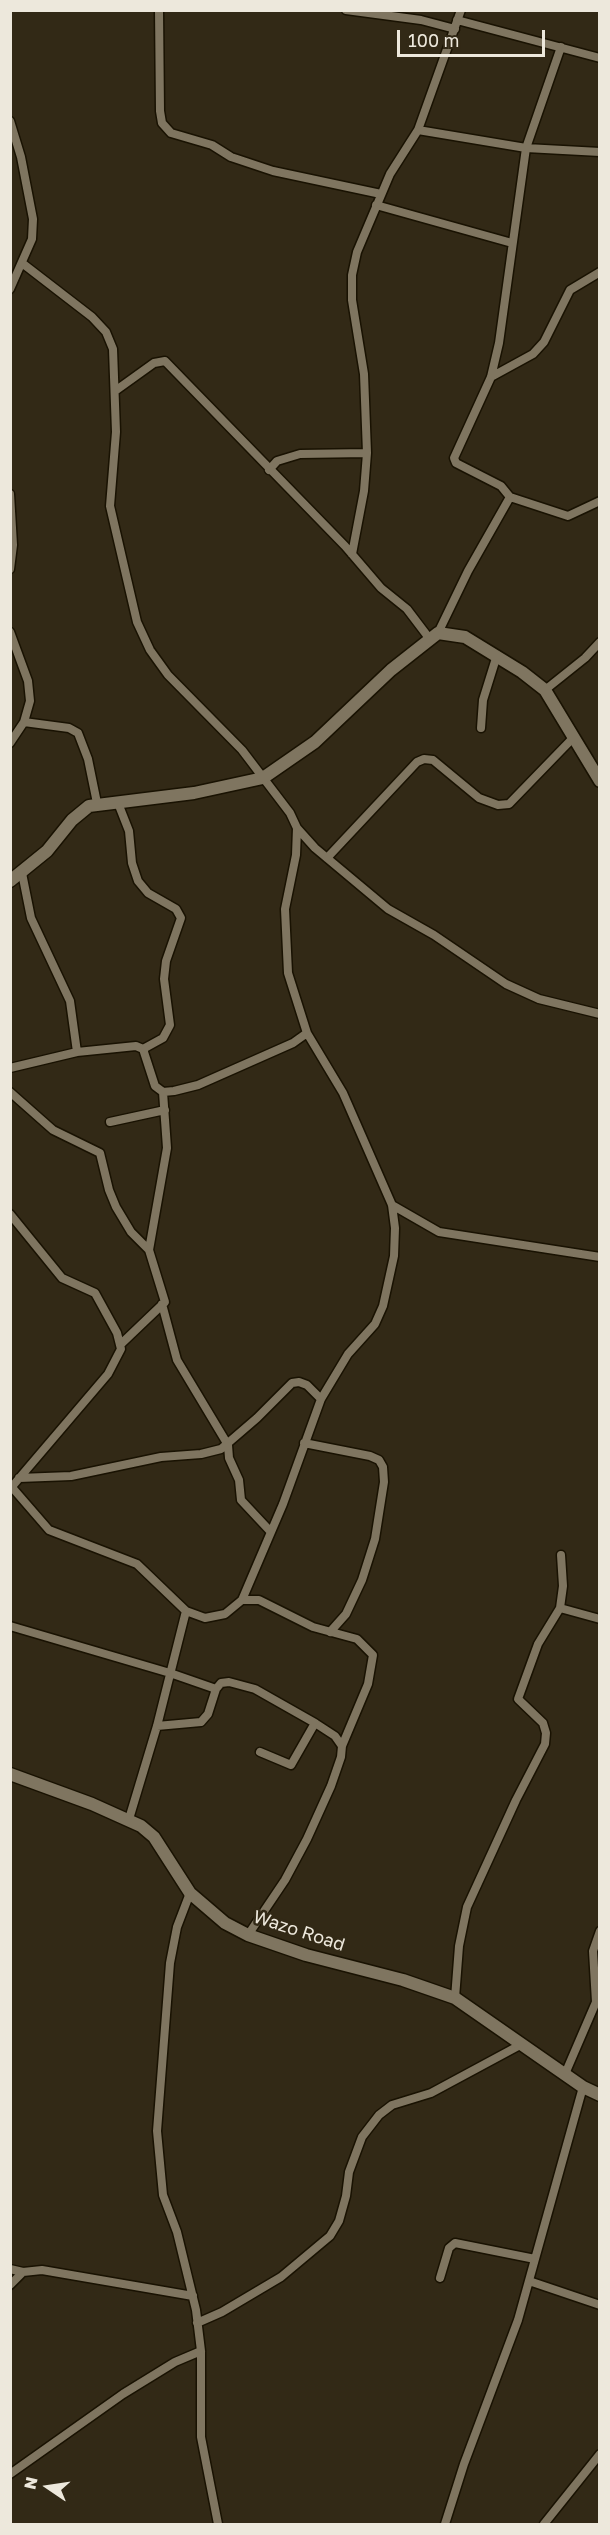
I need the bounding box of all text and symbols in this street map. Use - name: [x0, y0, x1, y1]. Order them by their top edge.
- scale bar: [400, 18, 548, 56]
- text: 100 m: [408, 29, 459, 51]
- street label: Wazo Road: [250, 1906, 348, 1956]
- north arrow: [18, 2457, 78, 2517]
- text: N: [19, 2475, 42, 2491]

